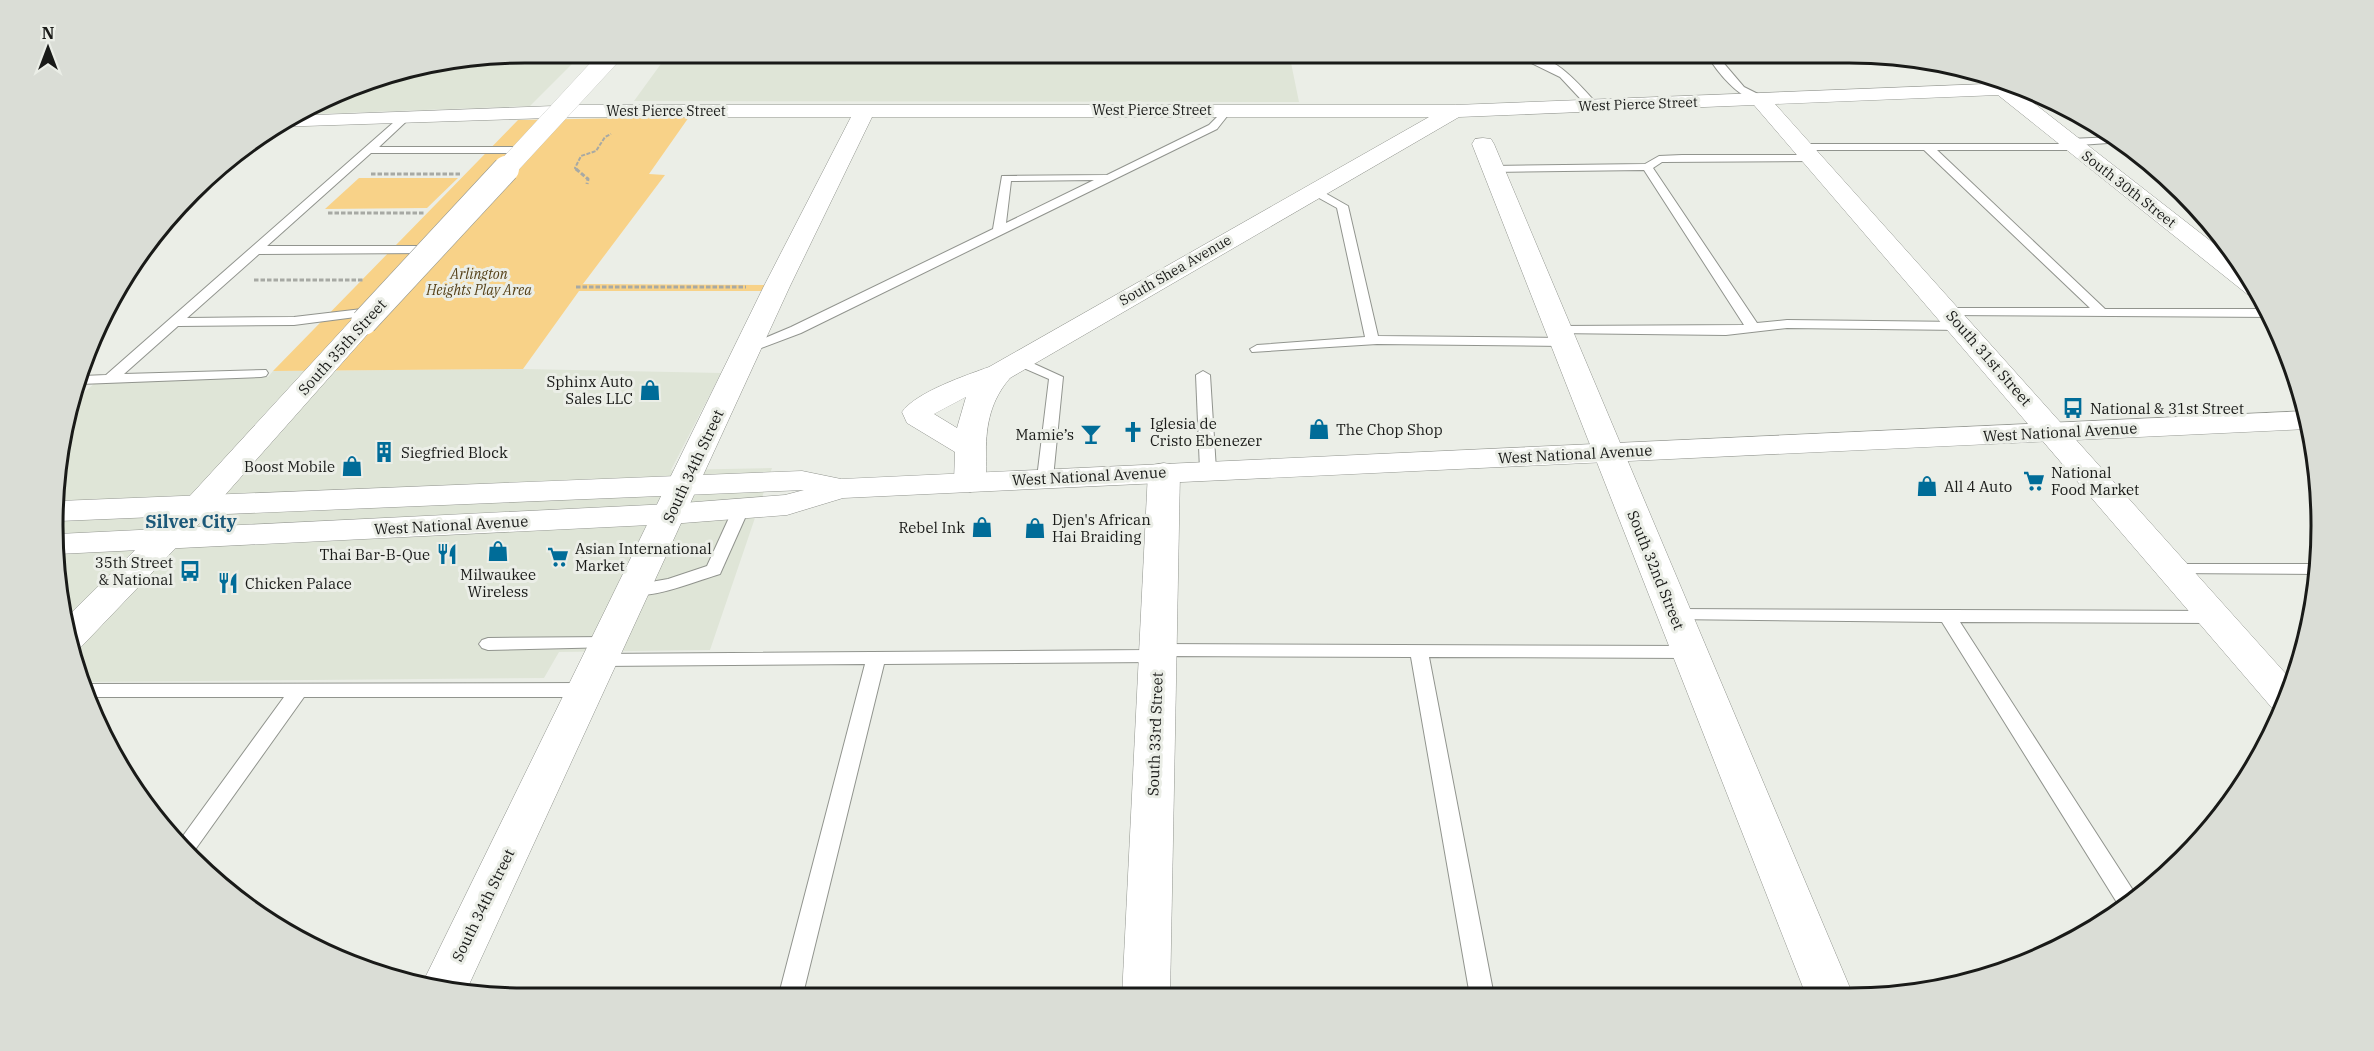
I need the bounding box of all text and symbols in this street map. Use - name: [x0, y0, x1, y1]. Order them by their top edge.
- north arrow: [18, 18, 78, 78]
- text: N: [42, 23, 54, 43]
- street label: West Pierce Street: [1578, 93, 1698, 115]
- street label: West Pierce Street: [1092, 101, 1212, 119]
- street label: West Pierce Street: [606, 102, 726, 120]
- street label: South 30th Street: [2078, 147, 2180, 231]
- street label: South Shea Avenue: [1116, 231, 1234, 309]
- park label: Arlington Heights Play Area: [425, 265, 532, 299]
- street label: South 35th Street: [294, 295, 390, 399]
- street label: South 31st Street: [1942, 306, 2036, 410]
- place label: Sphinx Auto Sales LLC: [546, 372, 633, 408]
- shop icon: Sphinx Auto Sales LLC: [638, 378, 662, 402]
- bus stop icon: National & 31st Street: [2061, 396, 2085, 420]
- place label: National & 31st Street: [2090, 399, 2244, 418]
- street label: South 34th Street: [658, 406, 728, 526]
- place label: Iglesia de Cristo Ebenezer: [1150, 414, 1262, 450]
- shop icon: The Chop Shop: [1307, 417, 1331, 441]
- street label: West National Avenue: [1982, 418, 2138, 446]
- church icon: Iglesia de Cristo Ebenezer: [1121, 420, 1145, 444]
- place label: The Chop Shop: [1336, 420, 1443, 439]
- bar icon: Mamie’s: [1079, 422, 1103, 446]
- place label: Mamie’s: [1015, 425, 1074, 444]
- building icon: Siegfried Block: [372, 440, 396, 464]
- street label: West National Avenue: [1497, 440, 1653, 468]
- place label: Siegfried Block: [401, 443, 508, 462]
- shop icon: Boost Mobile: [340, 454, 364, 478]
- place label: Boost Mobile: [244, 457, 335, 476]
- street label: West National Avenue: [1011, 462, 1167, 490]
- place label: National Food Market: [2051, 463, 2139, 499]
- supermarket icon: National Food Market: [2022, 469, 2046, 493]
- shop icon: All 4 Auto: [1915, 474, 1939, 498]
- place label: All 4 Auto: [1944, 477, 2012, 496]
- street label: South 32nd Street: [1623, 508, 1689, 632]
- district label: Silver City: [145, 510, 237, 533]
- place label: Djen's African Hai Braiding: [1052, 510, 1151, 546]
- street label: West National Avenue: [373, 511, 529, 539]
- shop icon: Rebel Ink: [970, 515, 994, 539]
- shop icon: Djen's African Hai Braiding: [1023, 516, 1047, 540]
- place label: Rebel Ink: [898, 518, 965, 537]
- shop icon: Milwaukee Wireless: [486, 539, 510, 563]
- place label: Asian International Market: [575, 539, 712, 575]
- restaurant icon: Thai Bar-B-Que: [435, 542, 459, 566]
- place label: Thai Bar-B-Que: [320, 545, 430, 564]
- supermarket icon: Asian International Market: [546, 545, 570, 569]
- place label: 35th Street & National: [95, 553, 173, 589]
- bus stop icon: 35th Street & National: [178, 559, 202, 583]
- place label: Milwaukee Wireless: [460, 565, 536, 601]
- restaurant icon: Chicken Palace: [216, 571, 240, 595]
- place label: Chicken Palace: [245, 574, 352, 593]
- street label: South 33rd Street: [1143, 672, 1167, 796]
- street label: South 34th Street: [448, 846, 518, 964]

